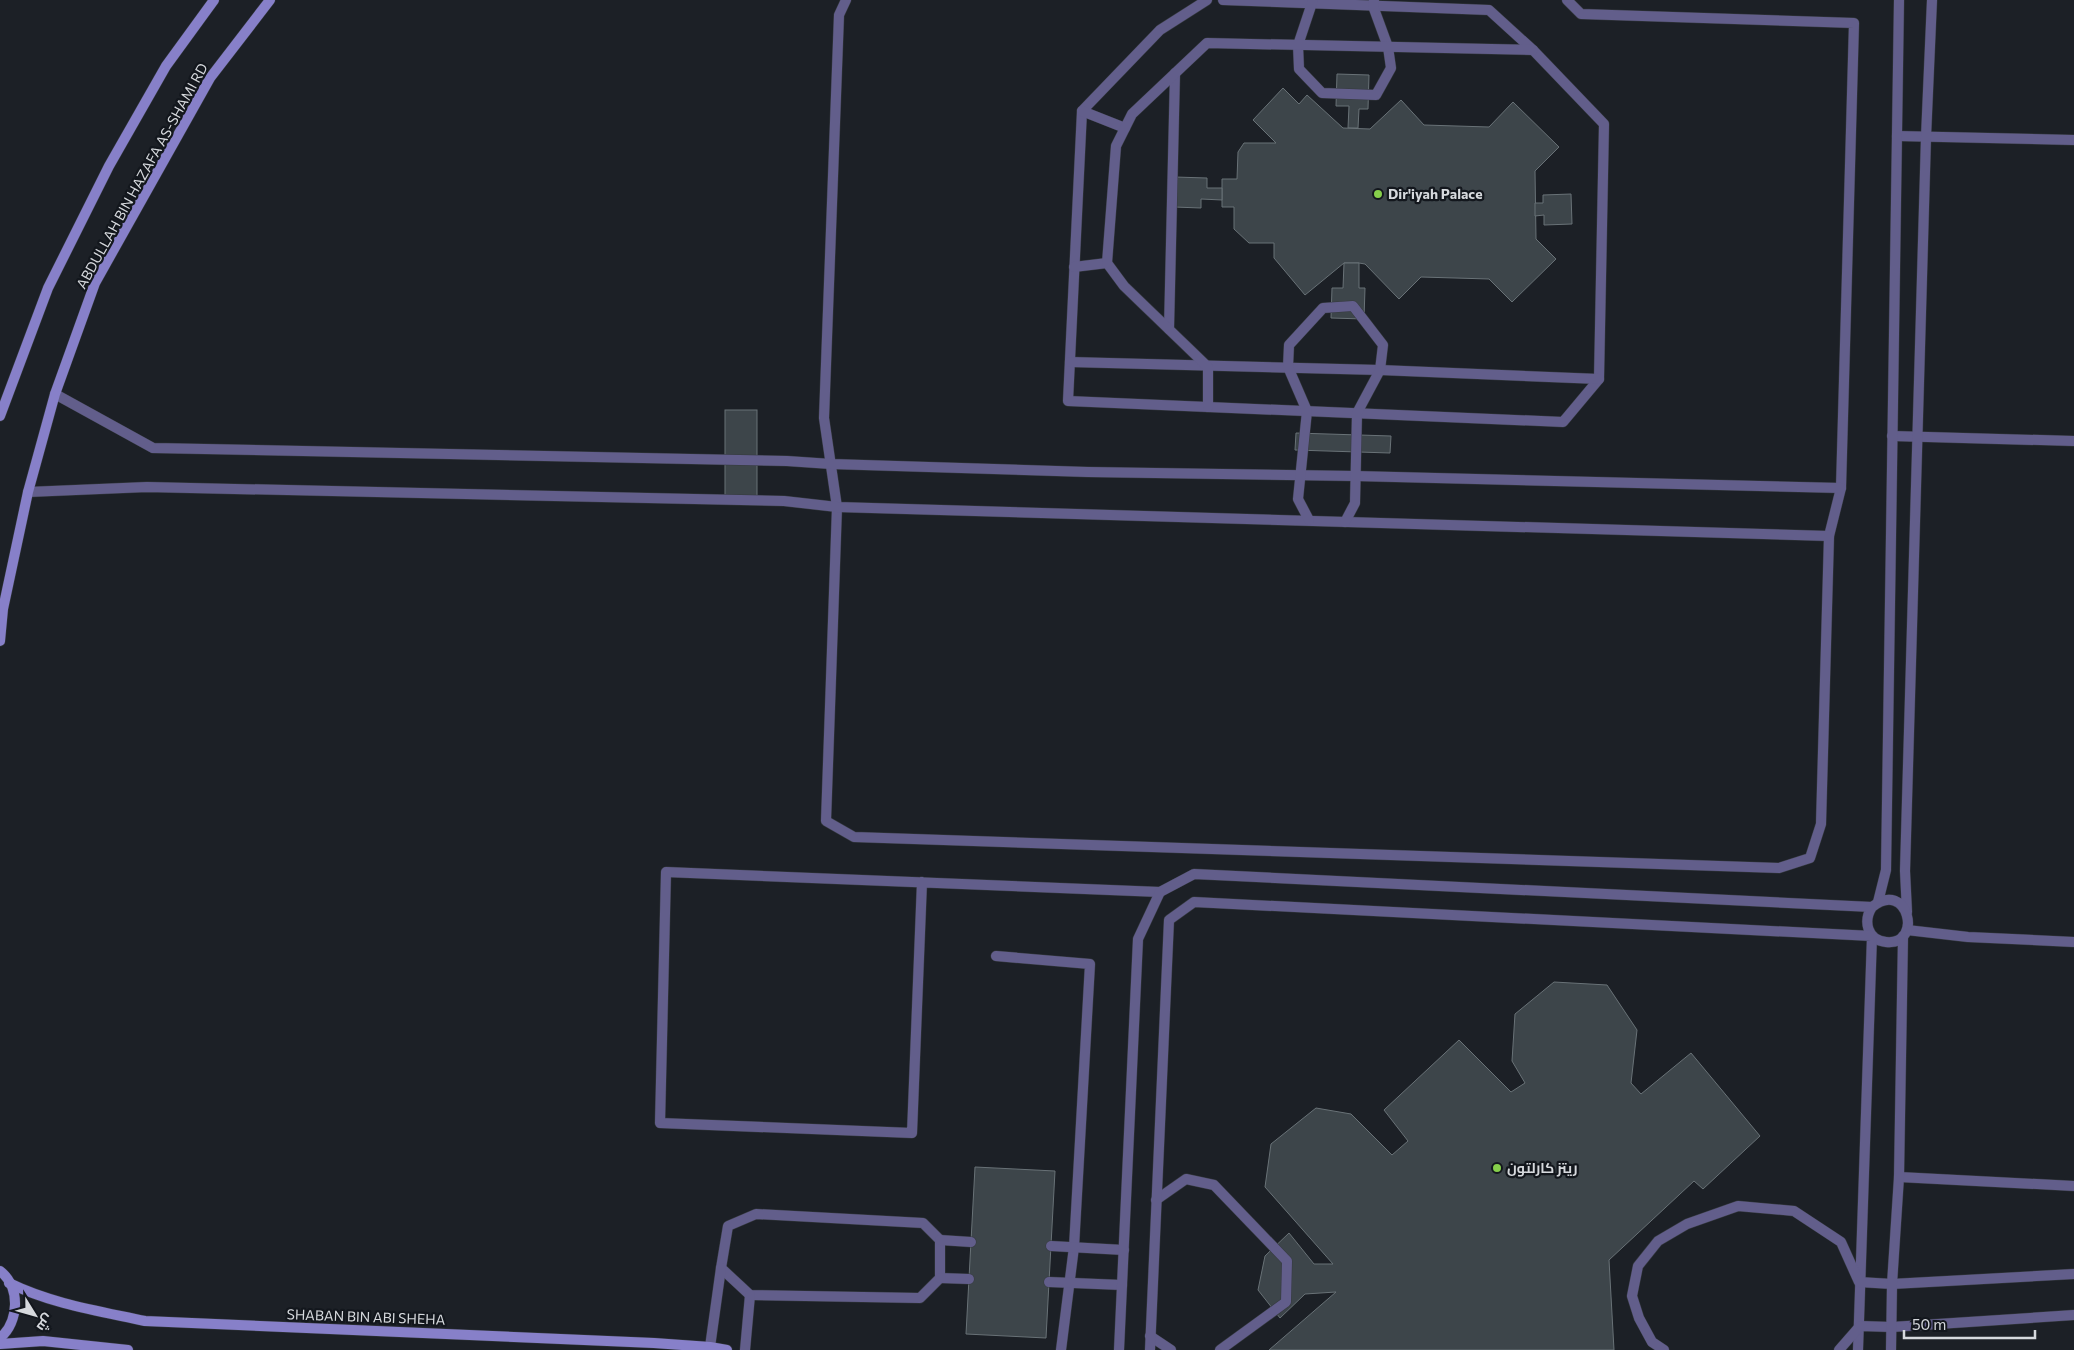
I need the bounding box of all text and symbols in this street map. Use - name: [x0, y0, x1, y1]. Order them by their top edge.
- street label: ABDULLAH BIN HAZAFA AS-SHAMI RD: [72, 60, 211, 291]
- place label: Dir'iyah Palace: [1388, 185, 1483, 202]
- marker: Dir'iyah Palace: [1372, 188, 1384, 200]
- place label: ريتز كارلتون: [1507, 1159, 1578, 1177]
- marker: ريتز كارلتون: [1491, 1162, 1503, 1174]
- north arrow: [10, 1290, 60, 1340]
- street label: SHABAN BIN ABI SHEHA: [286, 1305, 446, 1328]
- scale bar: [1904, 1308, 2035, 1340]
- text: ش: [33, 1310, 58, 1335]
- text: 50 m: [1912, 1315, 1946, 1333]

